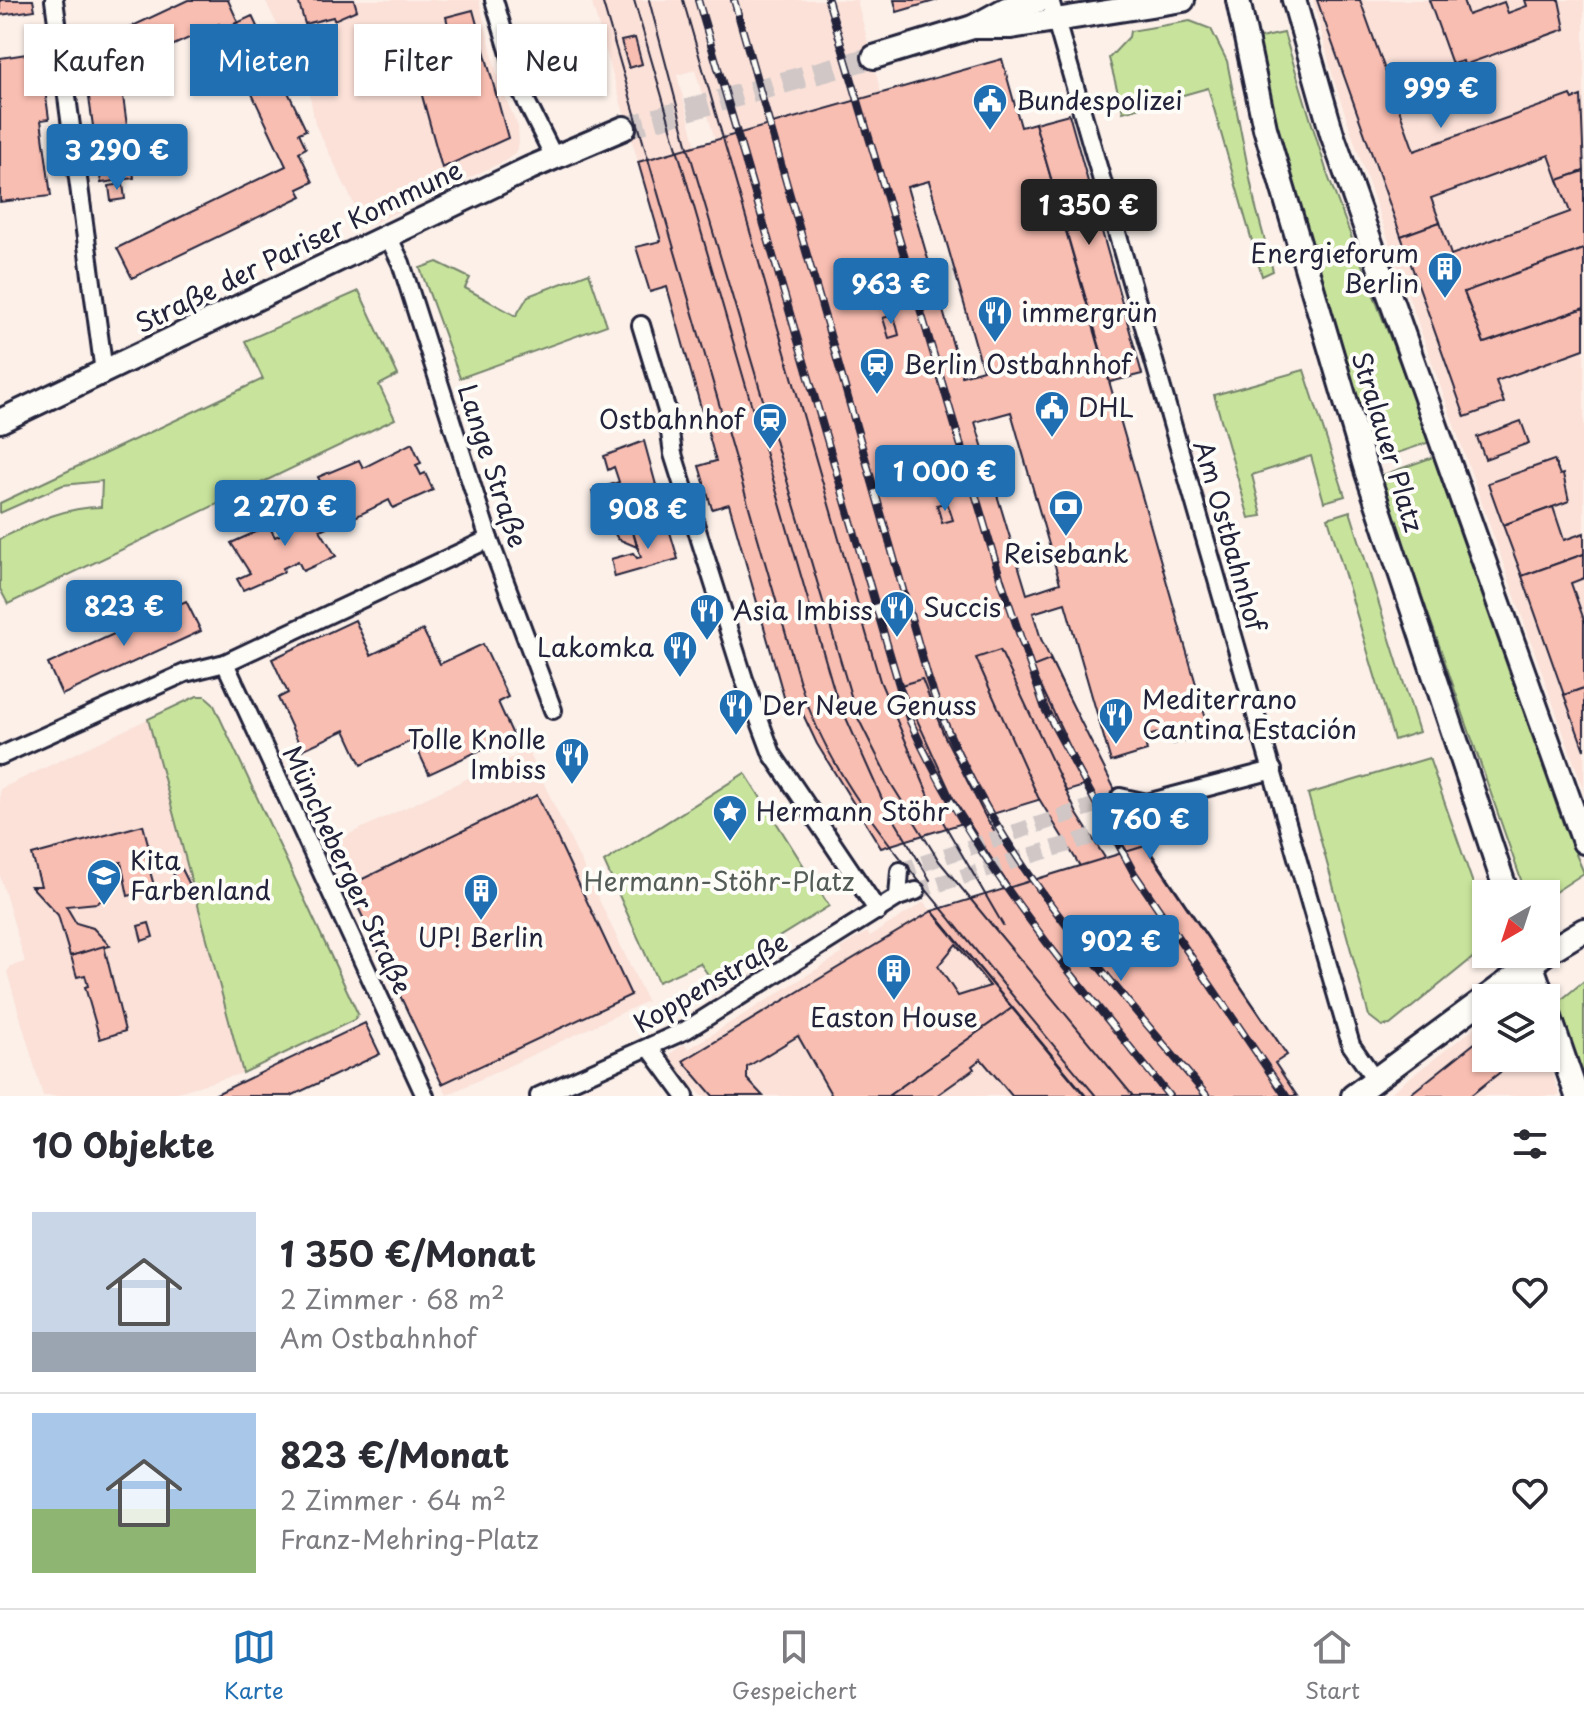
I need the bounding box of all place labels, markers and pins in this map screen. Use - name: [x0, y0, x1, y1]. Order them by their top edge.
- pin: 999 €: [1385, 62, 1497, 130]
- place label: Bundespolizei: [1016, 80, 1182, 119]
- public building icon: Bundespolizei: [971, 82, 1009, 132]
- pin: 3 290 €: [43, 124, 191, 192]
- pin: 1 350 €: [1015, 179, 1163, 247]
- place label: Energieforum Berlin: [1250, 233, 1419, 302]
- building icon: Energieforum Berlin: [1426, 250, 1464, 300]
- pin: 963 €: [835, 258, 947, 326]
- place label: immergrün: [1021, 292, 1158, 331]
- restaurant icon: immergrün: [976, 294, 1014, 344]
- place label: Berlin Ostbahnhof: [903, 344, 1133, 383]
- station icon: Berlin Ostbahnhof: [858, 346, 896, 396]
- place label: DHL: [1078, 387, 1134, 426]
- public building icon: DHL: [1033, 389, 1071, 439]
- place label: Ostbahnhof: [599, 399, 746, 438]
- station icon: Ostbahnhof: [751, 401, 789, 451]
- pin: 1 000 €: [871, 445, 1019, 513]
- pin: 2 270 €: [211, 480, 359, 548]
- pin: 908 €: [592, 483, 704, 551]
- bank icon: Reisebank: [1047, 488, 1085, 538]
- place label: Reisebank: [1003, 533, 1129, 572]
- pin: 823 €: [68, 580, 180, 648]
- place label: Succis: [923, 587, 1001, 626]
- restaurant icon: Succis: [878, 589, 916, 639]
- place label: Asia Imbiss: [733, 590, 873, 629]
- restaurant icon: Asia Imbiss: [688, 592, 726, 642]
- place label: Lakomka: [537, 627, 655, 666]
- restaurant icon: Lakomka: [661, 629, 699, 679]
- place label: Mediterrano Cantina Estación: [1142, 679, 1357, 748]
- place label: Der Neue Genuss: [762, 685, 977, 724]
- restaurant icon: Der Neue Genuss: [717, 687, 755, 737]
- restaurant icon: Mediterrano Cantina Estación: [1097, 696, 1135, 746]
- place label: Tolle Knolle Imbiss: [407, 719, 546, 788]
- restaurant icon: Tolle Knolle Imbiss: [553, 736, 591, 786]
- place label: Hermann Stöhr: [756, 791, 950, 830]
- place icon: Hermann Stöhr: [711, 793, 749, 843]
- pin: 760 €: [1094, 793, 1206, 861]
- place label: Kita Farbenland: [130, 840, 271, 909]
- school or university icon: Kita Farbenland: [85, 857, 123, 907]
- building icon: UP! Berlin: [462, 872, 500, 922]
- pin: 902 €: [1065, 915, 1177, 983]
- place label: UP! Berlin: [417, 917, 545, 956]
- building icon: Easton House: [875, 952, 913, 1002]
- place label: Easton House: [810, 997, 978, 1036]

